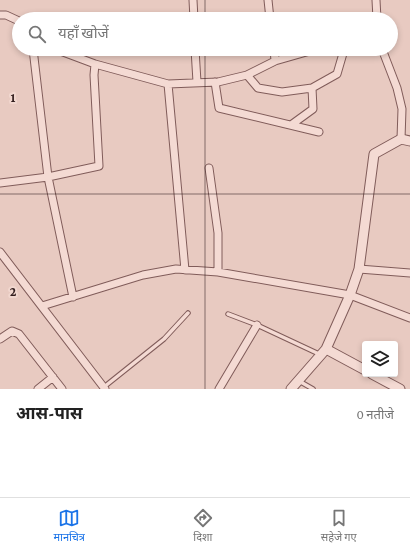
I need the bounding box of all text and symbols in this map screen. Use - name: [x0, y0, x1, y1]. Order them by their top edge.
- search box: [12, 12, 398, 56]
- icon: search: [26, 23, 48, 45]
- text: यहाँ खोजें: [58, 25, 109, 41]
- text: 1: [11, 90, 16, 105]
- text: 2: [10, 284, 17, 299]
- map controls: [362, 341, 398, 377]
- button: layers: [362, 341, 398, 377]
- text: आस-पास: [16, 404, 83, 423]
- text: 0 नतीजे: [357, 407, 394, 422]
- tab: मानचित्र: [53, 507, 85, 545]
- tab: दिशा: [192, 507, 214, 545]
- tab: सहेजे गए: [321, 507, 357, 545]

